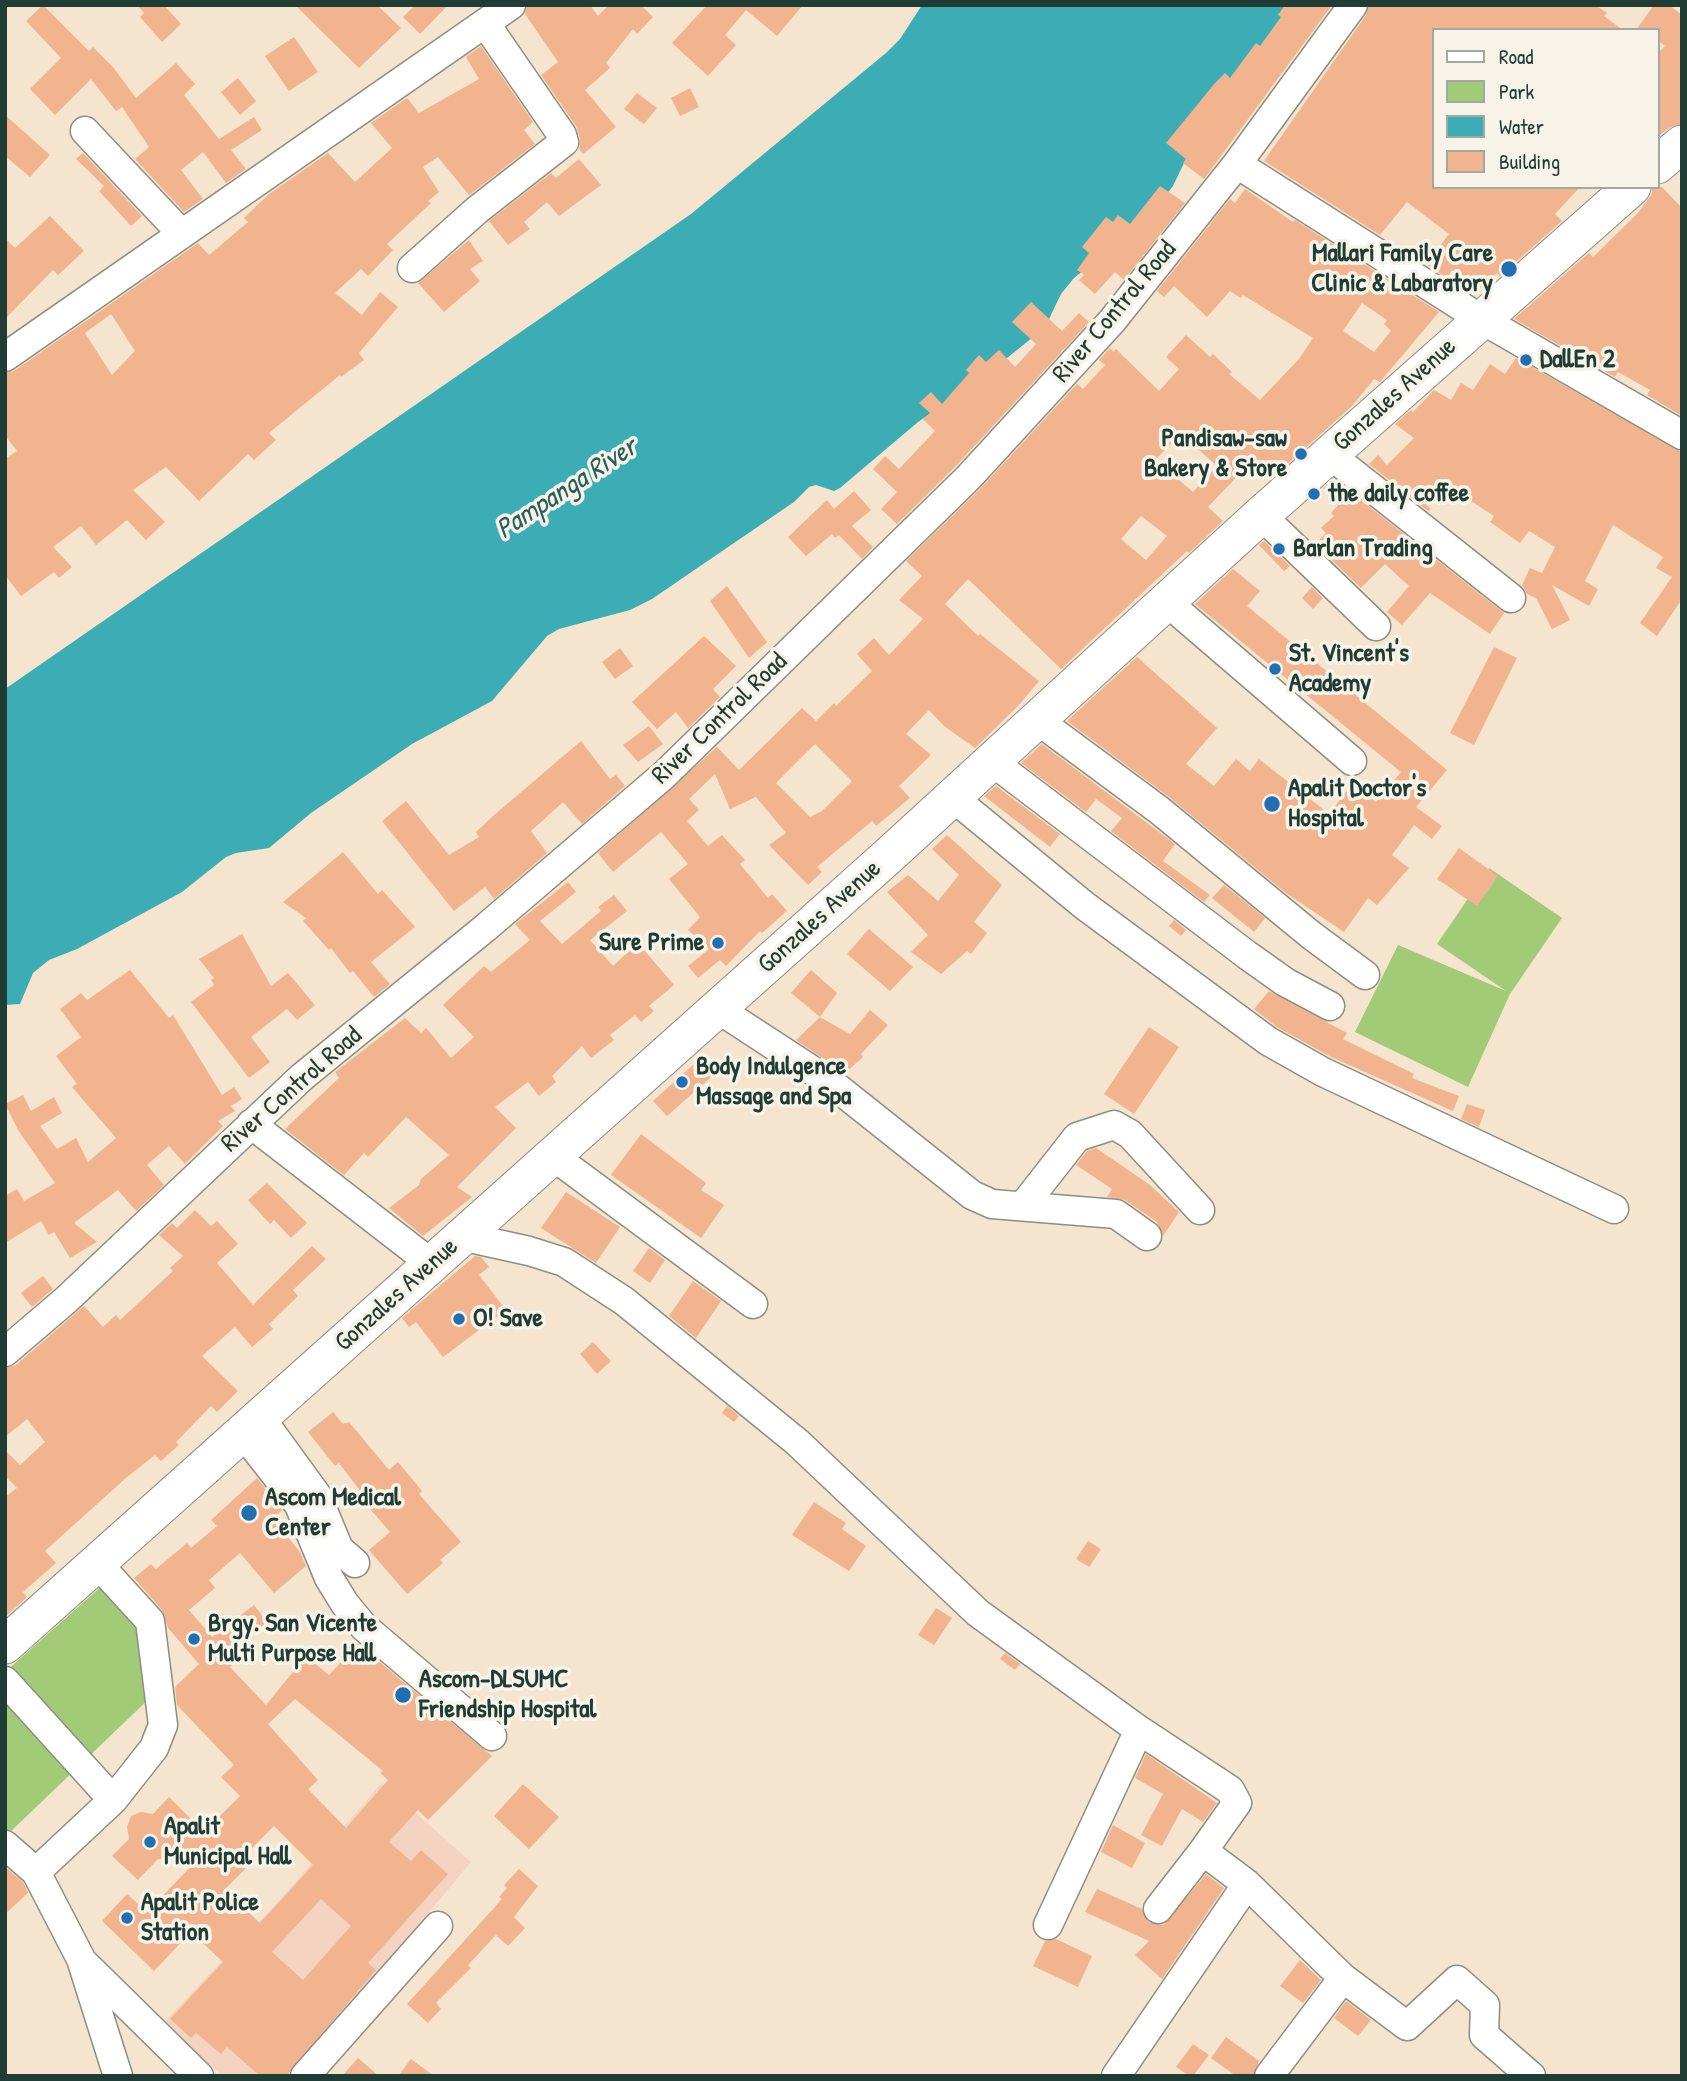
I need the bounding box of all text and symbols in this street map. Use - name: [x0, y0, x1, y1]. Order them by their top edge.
- legend: [1432, 28, 1659, 189]
- text: Road: [1499, 42, 1533, 71]
- text: Park: [1499, 77, 1534, 106]
- text: Water: [1499, 112, 1544, 141]
- text: Building: [1499, 147, 1560, 176]
- street label: River Control Road: [1047, 235, 1183, 389]
- place label: Mallari Family Care Clinic & Labaratory: [1311, 238, 1493, 300]
- marker: Mallari Family Care Clinic & Labaratory: [1499, 259, 1519, 279]
- street label: Gonzales Avenue: [1327, 331, 1463, 459]
- place label: DallEn 2: [1540, 344, 1615, 376]
- marker: DallEn 2: [1518, 352, 1534, 368]
- place label: Pandisaw-saw Bakery & Store: [1144, 423, 1287, 485]
- water label: Pampanga River: [490, 431, 644, 547]
- marker: Pandisaw-saw Bakery & Store: [1293, 446, 1309, 462]
- place label: the daily coffee: [1328, 478, 1469, 510]
- marker: the daily coffee: [1306, 486, 1322, 502]
- place label: Barlan Trading: [1293, 533, 1433, 565]
- marker: Barlan Trading: [1271, 541, 1287, 557]
- place label: St. Vincent's Academy: [1289, 638, 1409, 700]
- street label: River Control Road: [646, 647, 794, 791]
- marker: St. Vincent's Academy: [1267, 661, 1283, 677]
- place label: Apalit Doctor's Hospital: [1288, 773, 1426, 834]
- marker: Apalit Doctor's Hospital: [1262, 794, 1282, 814]
- street label: Gonzales Avenue: [752, 853, 888, 981]
- place label: Sure Prime: [599, 927, 704, 959]
- marker: Sure Prime: [710, 935, 726, 951]
- street label: River Control Road: [215, 1021, 369, 1159]
- place label: Body Indulgence Massage and Spa: [696, 1051, 851, 1112]
- marker: Body Indulgence Massage and Spa: [674, 1074, 690, 1090]
- street label: Gonzales Avenue: [329, 1231, 465, 1359]
- place label: O! Save: [473, 1303, 543, 1335]
- marker: O! Save: [451, 1311, 467, 1327]
- place label: Ascom Medical Center: [265, 1482, 401, 1544]
- marker: Ascom Medical Center: [239, 1503, 259, 1523]
- place label: Brgy. San Vicente Multi Purpose Hall: [208, 1608, 377, 1670]
- marker: Brgy. San Vicente Multi Purpose Hall: [186, 1631, 202, 1647]
- place label: Ascom-DLSUMC Friendship Hospital: [419, 1664, 596, 1726]
- marker: Ascom-DLSUMC Friendship Hospital: [393, 1685, 413, 1705]
- place label: Apalit Municipal Hall: [164, 1811, 291, 1872]
- marker: Apalit Municipal Hall: [142, 1834, 158, 1850]
- place label: Apalit Police Station: [141, 1887, 259, 1948]
- marker: Apalit Police Station: [119, 1910, 135, 1926]

